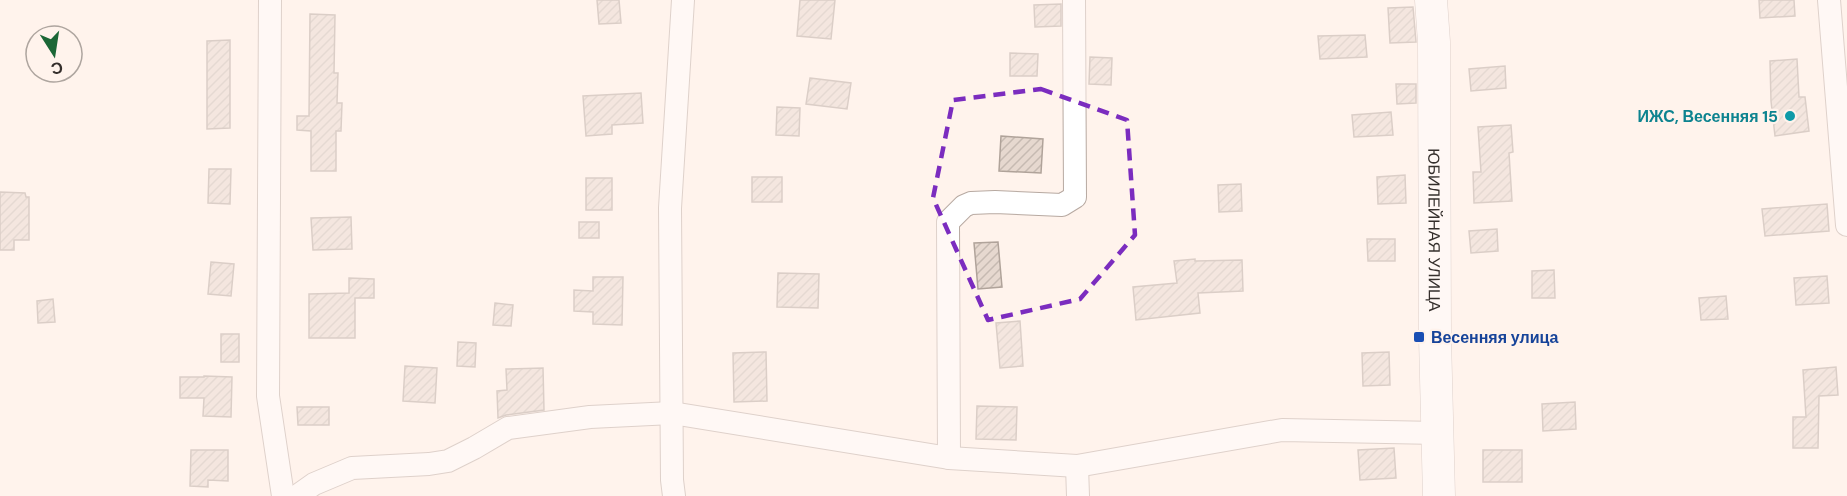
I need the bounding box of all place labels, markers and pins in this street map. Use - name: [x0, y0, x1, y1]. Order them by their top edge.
- place label: ИЖС, Весенняя 15: [1638, 106, 1778, 127]
- marker: ИЖС, Весенняя 15: [1783, 109, 1797, 123]
- place label: Весенняя улица: [1431, 327, 1559, 348]
- marker: Весенняя улица: [1412, 330, 1426, 344]

